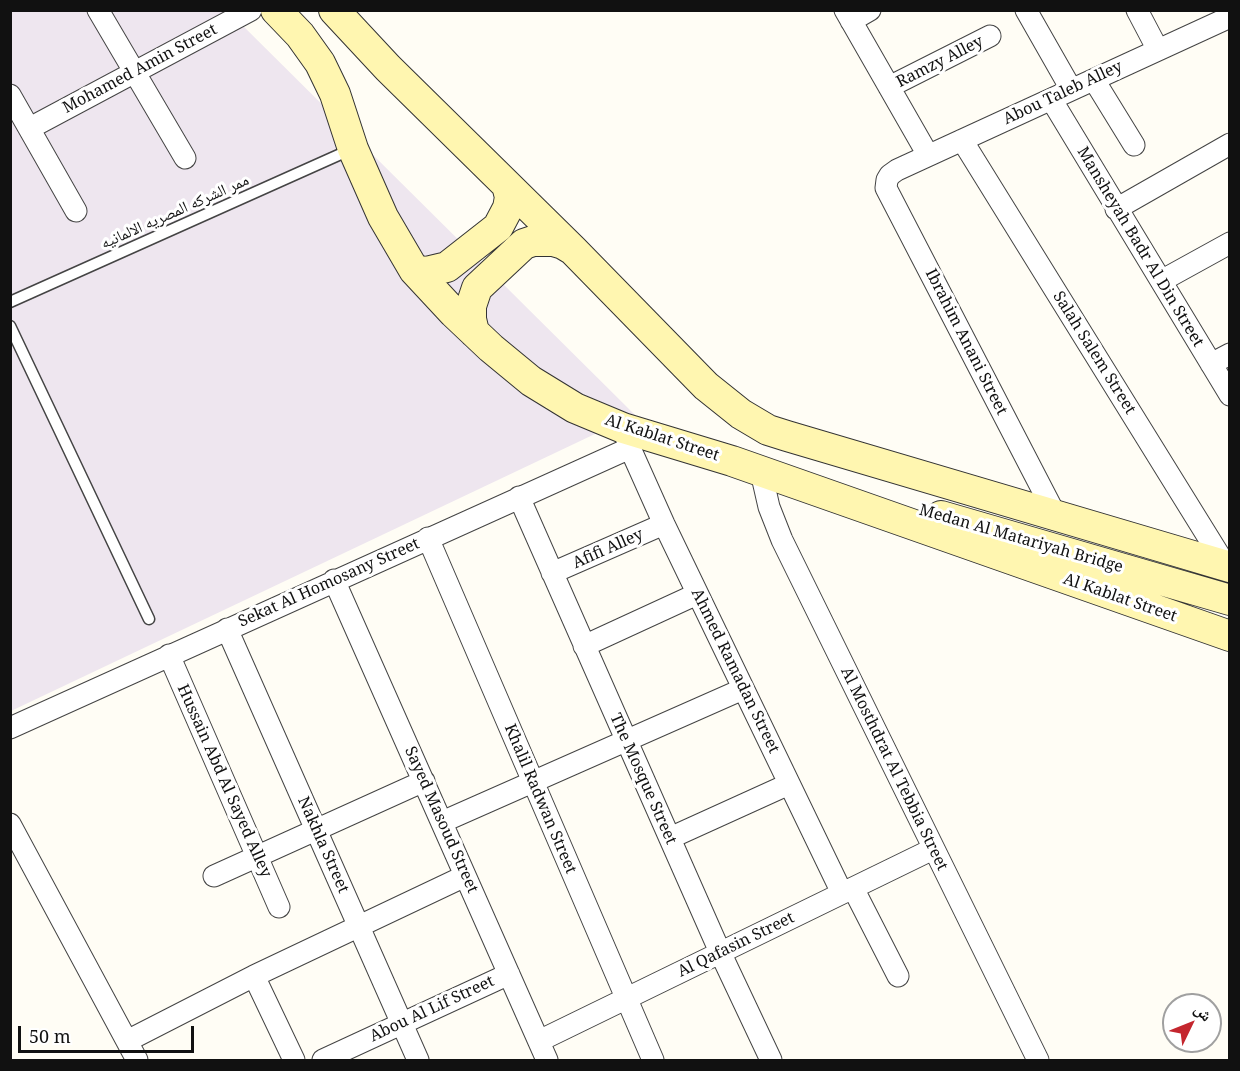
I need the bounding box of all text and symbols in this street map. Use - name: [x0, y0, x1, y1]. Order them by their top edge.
- street label: Mohamed Amin Street: [60, 20, 220, 118]
- street label: Ramzy Alley: [893, 32, 987, 92]
- street label: Abou Taleb Alley: [1000, 57, 1126, 129]
- street label: Mansheyah Badr Al Din Street: [1073, 144, 1207, 350]
- street label: ممر الشركه المصريه الالمانيه: [98, 171, 252, 253]
- street label: Ibrahim Anani Street: [921, 266, 1011, 418]
- street label: Salah Salem Street: [1048, 288, 1140, 418]
- street label: Al Kablat Street: [603, 411, 721, 465]
- street label: Medan Al Matariyah Bridge: [917, 501, 1125, 577]
- street label: Afifi Alley: [570, 525, 646, 573]
- street label: Sekat Al Homosany Street: [236, 534, 422, 632]
- street label: Al Kablat Street: [1061, 570, 1179, 626]
- street label: Ahmed Ramadan Street: [687, 586, 783, 756]
- street label: Al Mosthdrat Al Tebbia Street: [836, 664, 952, 874]
- street label: Hussain Abd Al Sayed Alley: [173, 682, 275, 880]
- street label: The Mosque Street: [605, 710, 681, 848]
- street label: Khalil Radwan Street: [500, 721, 580, 877]
- street label: Sayed Masoud Street: [400, 744, 482, 896]
- street label: Nakhla Street: [293, 794, 353, 896]
- street label: Al Qafasin Street: [674, 908, 798, 982]
- street label: Abou Al Lif Street: [367, 972, 497, 1046]
- north arrow: [1162, 993, 1222, 1053]
- text: ش: [1190, 998, 1218, 1026]
- scale bar: [21, 1014, 196, 1052]
- text: 50 m: [29, 1024, 71, 1048]

